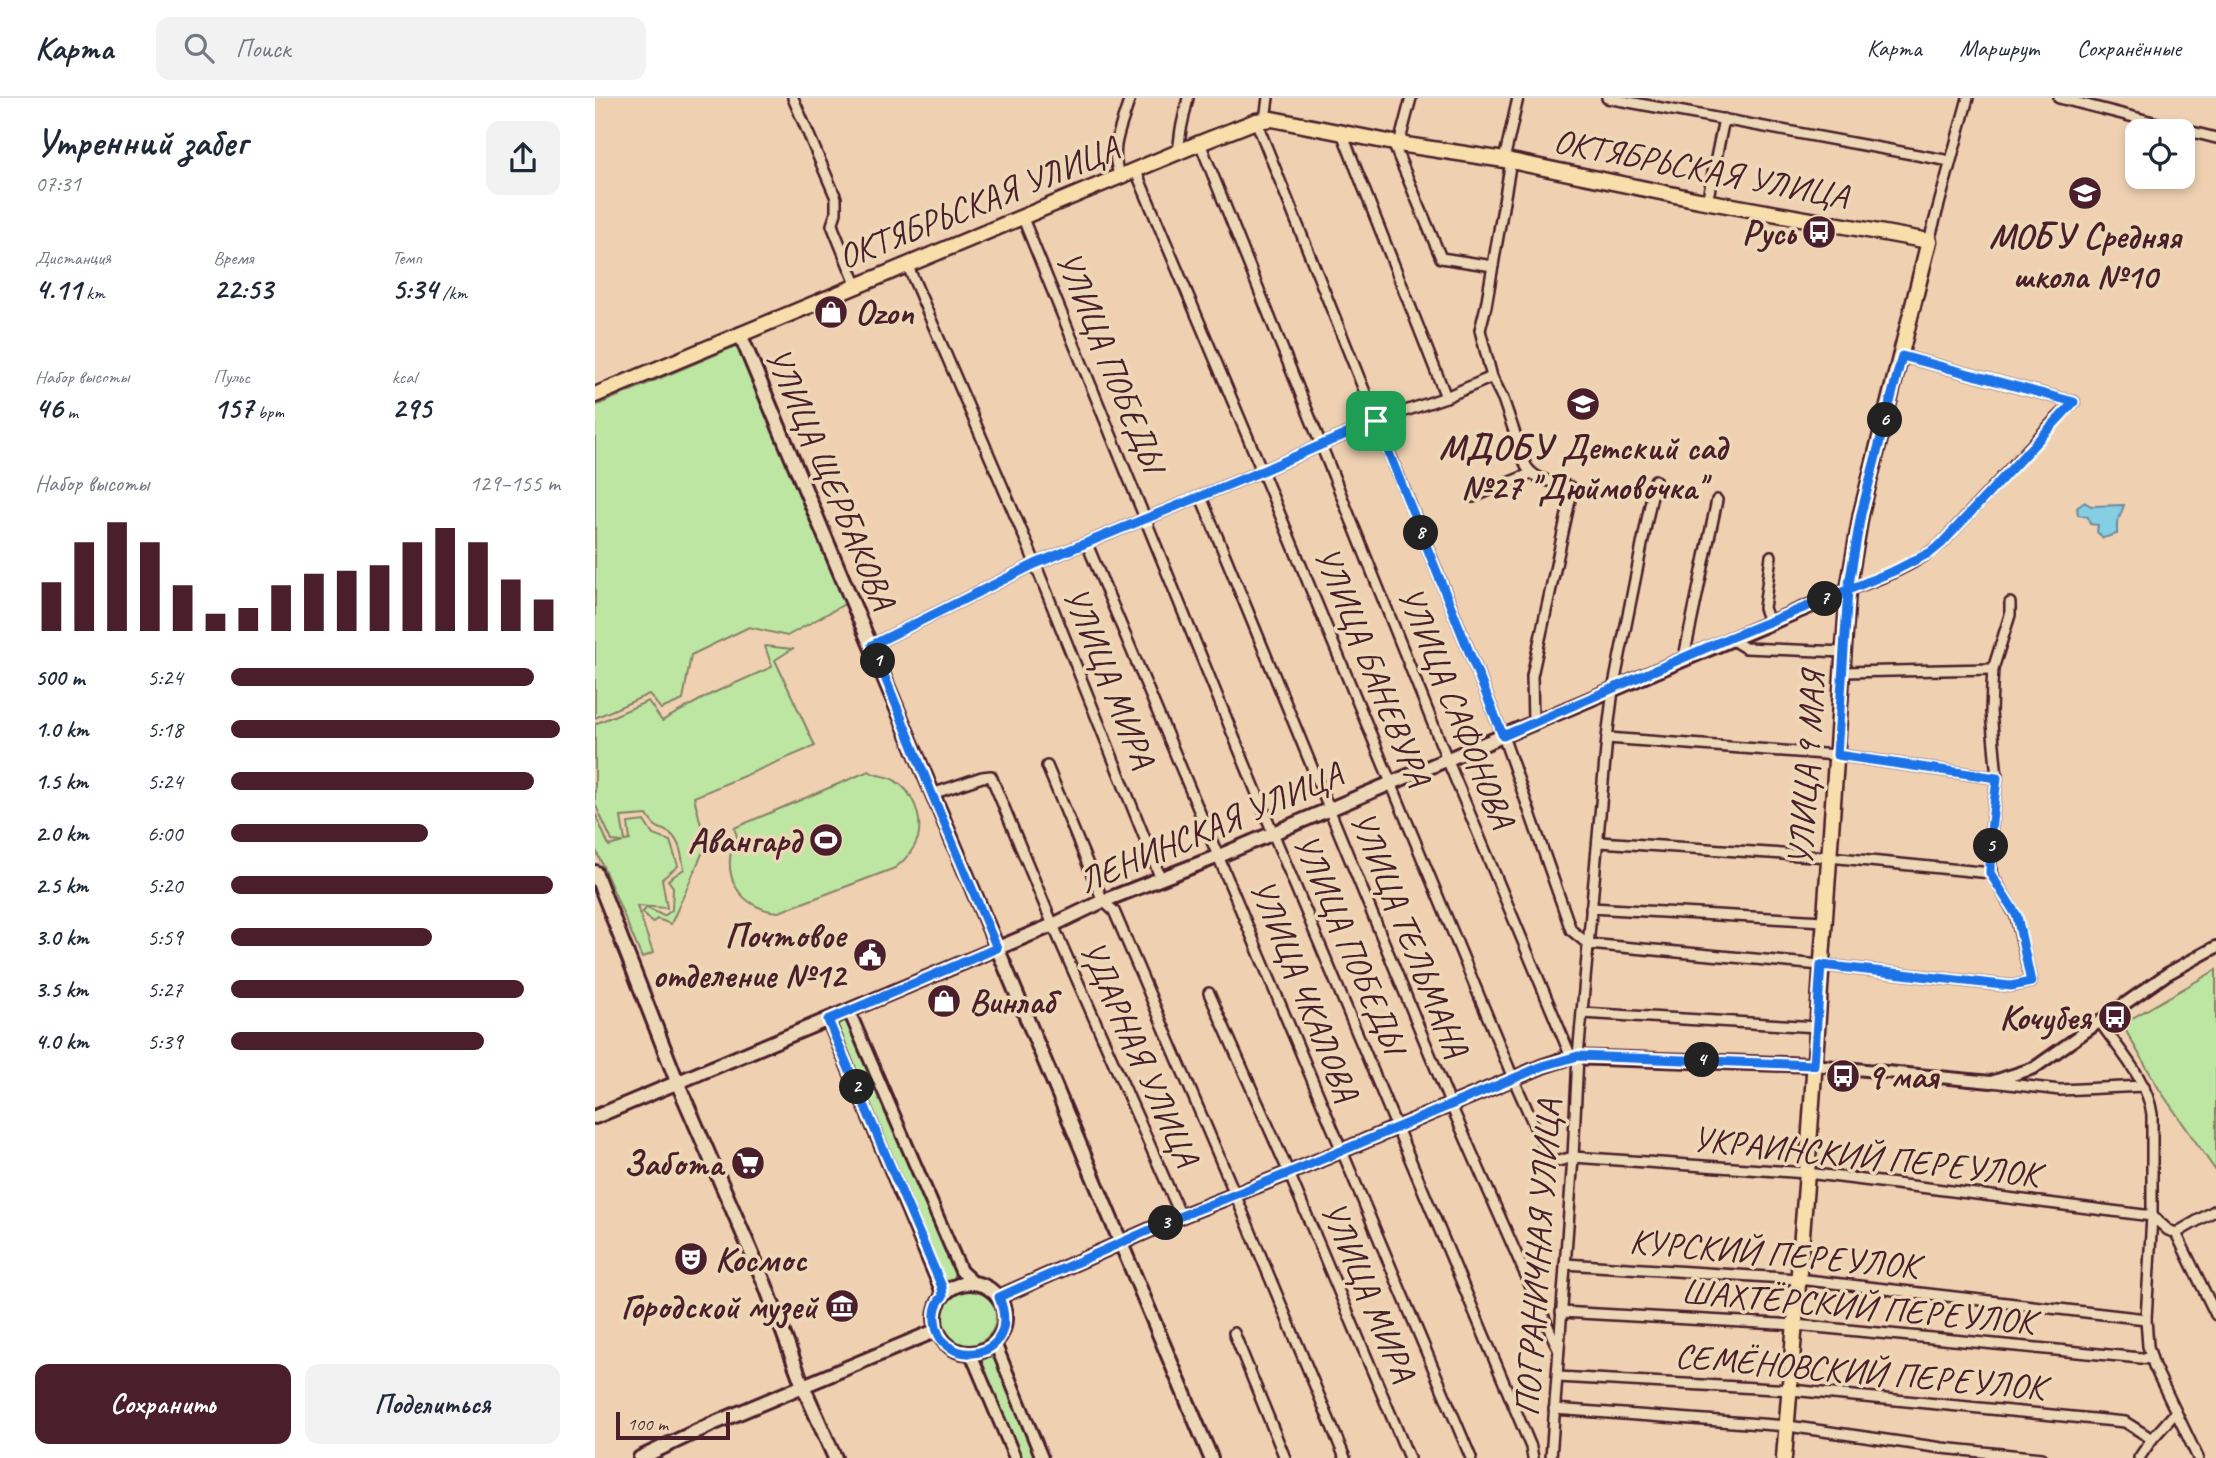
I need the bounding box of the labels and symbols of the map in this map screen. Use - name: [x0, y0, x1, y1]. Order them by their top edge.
- street label: ОКТЯБРЬСКАЯ УЛИЦА: [1550, 118, 1853, 219]
- street label: ОКТЯБРЬСКАЯ УЛИЦА: [831, 125, 1126, 279]
- school or university icon: МОБУ Средняя школа №10: [2066, 174, 2104, 212]
- place label: Русь: [1742, 210, 1797, 255]
- bus stop icon: Русь: [1800, 213, 1838, 251]
- place label: МОБУ Средняя школа №10: [1989, 214, 2183, 299]
- street label: УЛИЦА ПОБЕДЫ: [1046, 244, 1177, 483]
- place label: Ozon: [855, 290, 914, 335]
- shop icon: Ozon: [812, 293, 850, 331]
- street label: УЛИЦА ЩЕРБАКОВА: [755, 341, 907, 617]
- school or university icon: МДОБУ Детский сад №27 "Дюймовочка": [1564, 385, 1602, 423]
- pin: [1346, 391, 1406, 451]
- pin: 6: [1867, 402, 1903, 438]
- place label: МДОБУ Детский сад №27 "Дюймовочка": [1439, 425, 1730, 510]
- pin: 8: [1403, 516, 1439, 550]
- street label: УЛИЦА БАНЕВУРА: [1304, 540, 1442, 794]
- street label: УЛИЦА МИРА: [1053, 580, 1167, 775]
- street label: УЛИЦА САФОНОВА: [1388, 580, 1526, 836]
- pin: 7: [1807, 582, 1843, 616]
- pin: 1: [861, 644, 895, 678]
- street label: УЛИЦА 9 МАЯ: [1777, 665, 1836, 868]
- street label: ЛЕНИНСКАЯ УЛИЦА: [1071, 751, 1350, 903]
- street label: УЛИЦА ТЕЛЬМАНА: [1340, 805, 1480, 1065]
- place label: Авангард: [688, 818, 804, 863]
- sports icon: Авангард: [807, 821, 845, 859]
- street label: УЛИЦА ПОБЕДЫ: [1283, 827, 1418, 1065]
- pin: 5: [1973, 828, 2009, 864]
- street label: УЛИЦА ЧКАЛОВА: [1240, 873, 1370, 1109]
- place label: Почтовое отделение №12: [653, 913, 848, 998]
- street label: УДАРНАЯ УЛИЦА: [1070, 933, 1210, 1174]
- public building icon: Почтовое отделение №12: [851, 936, 889, 974]
- place label: Винлаб: [969, 979, 1062, 1024]
- shop icon: Винлаб: [925, 982, 963, 1020]
- place label: Кочубея: [1999, 995, 2093, 1040]
- bus stop icon: Кочубея: [2096, 998, 2134, 1036]
- pin: 4: [1685, 1042, 1719, 1077]
- place label: 9 мая: [1867, 1054, 1941, 1099]
- bus stop icon: 9 мая: [1824, 1057, 1862, 1095]
- pin: 2: [839, 1070, 875, 1104]
- street label: ПОГРАНИЧНАЯ УЛИЦА: [1504, 1097, 1571, 1418]
- street label: УКРАИНСКИЙ ПЕРЕУЛОК: [1690, 1116, 2048, 1198]
- place label: Забота: [623, 1141, 726, 1186]
- supermarket icon: Забота: [729, 1144, 767, 1182]
- street label: УЛИЦА МИРА: [1311, 1195, 1427, 1389]
- pin: 3: [1149, 1206, 1183, 1240]
- street label: КУРСКИЙ ПЕРЕУЛОК: [1628, 1218, 1927, 1289]
- place label: Космос: [715, 1237, 807, 1282]
- theatre icon: Космос: [672, 1240, 710, 1278]
- street label: ШАХТЁРСКИЙ ПЕРЕУЛОК: [1680, 1269, 2043, 1345]
- place label: Городской музей: [621, 1284, 819, 1329]
- museum icon: Городской музей: [823, 1287, 861, 1325]
- street label: СЕМЁНОВСКИЙ ПЕРЕУЛОК: [1673, 1333, 2053, 1411]
- scale bar: [616, 1409, 730, 1441]

